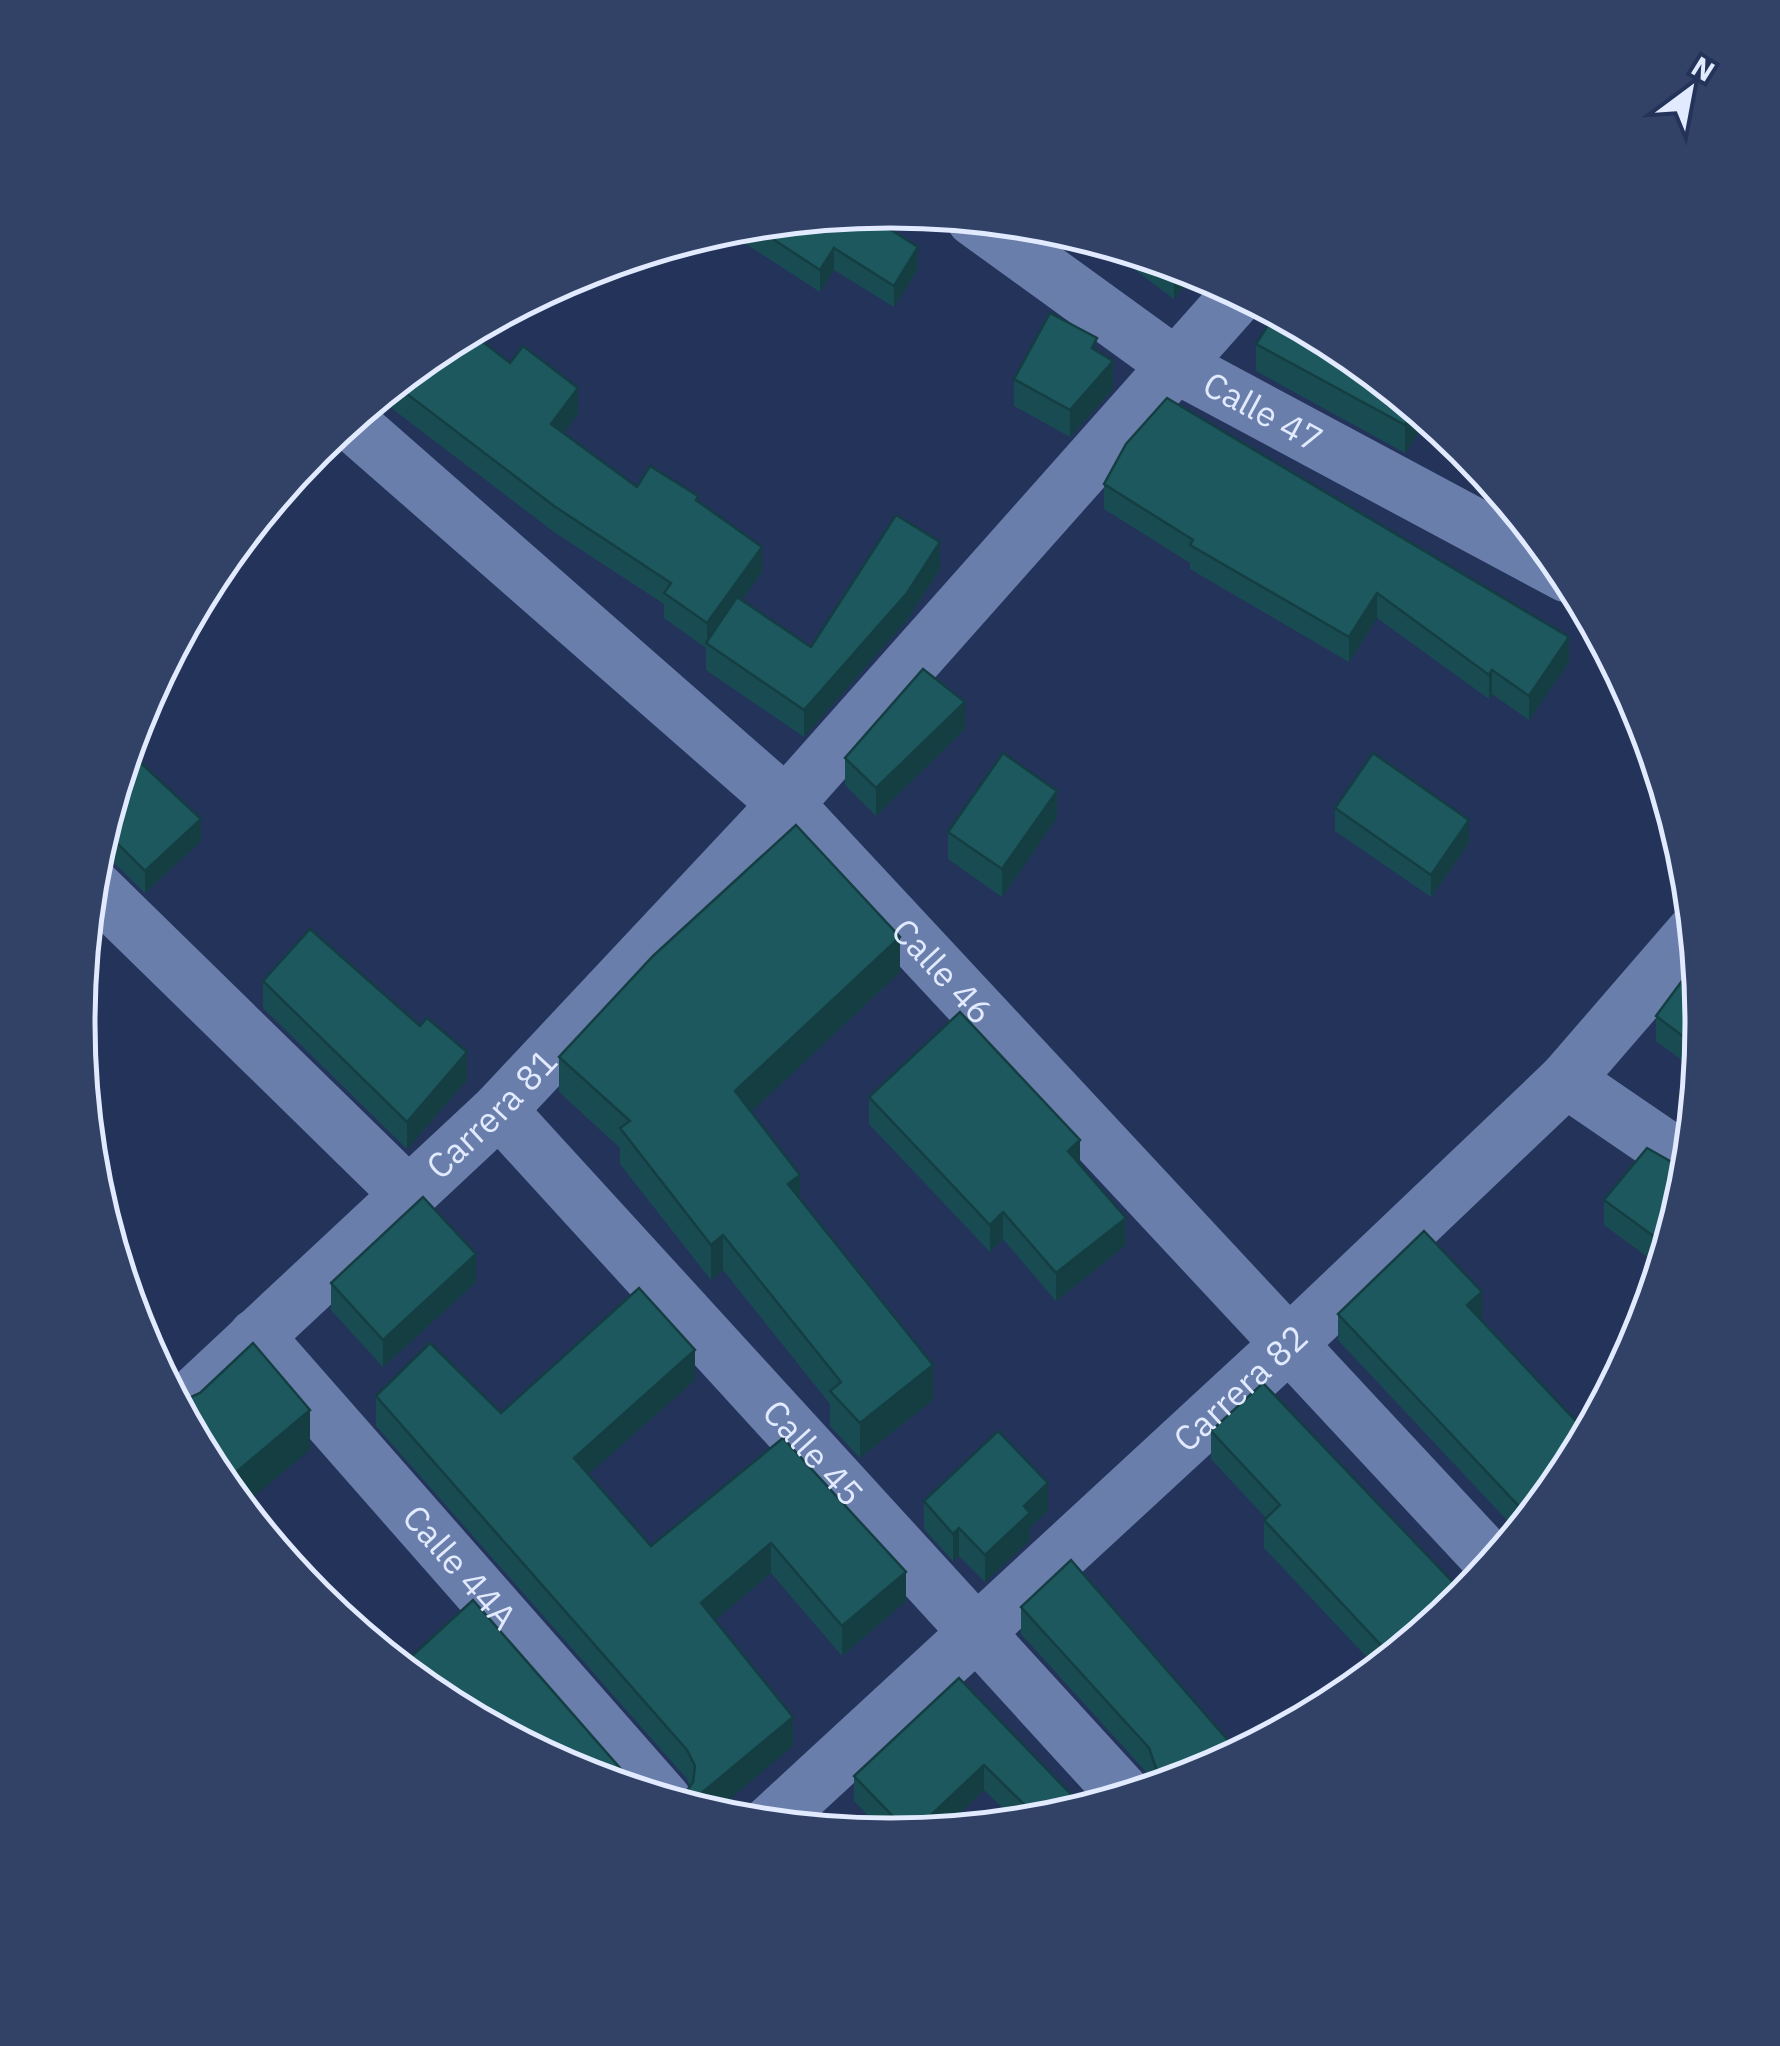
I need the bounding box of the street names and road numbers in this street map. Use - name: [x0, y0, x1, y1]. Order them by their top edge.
- street label: Calle 47: [1196, 360, 1331, 462]
- street label: Calle 46: [882, 908, 1004, 1034]
- street label: Carrera 81: [416, 1039, 567, 1188]
- street label: Carrera 82: [1163, 1314, 1317, 1461]
- street label: Calle 45: [753, 1389, 874, 1516]
- street label: Calle 44A: [393, 1495, 527, 1639]

